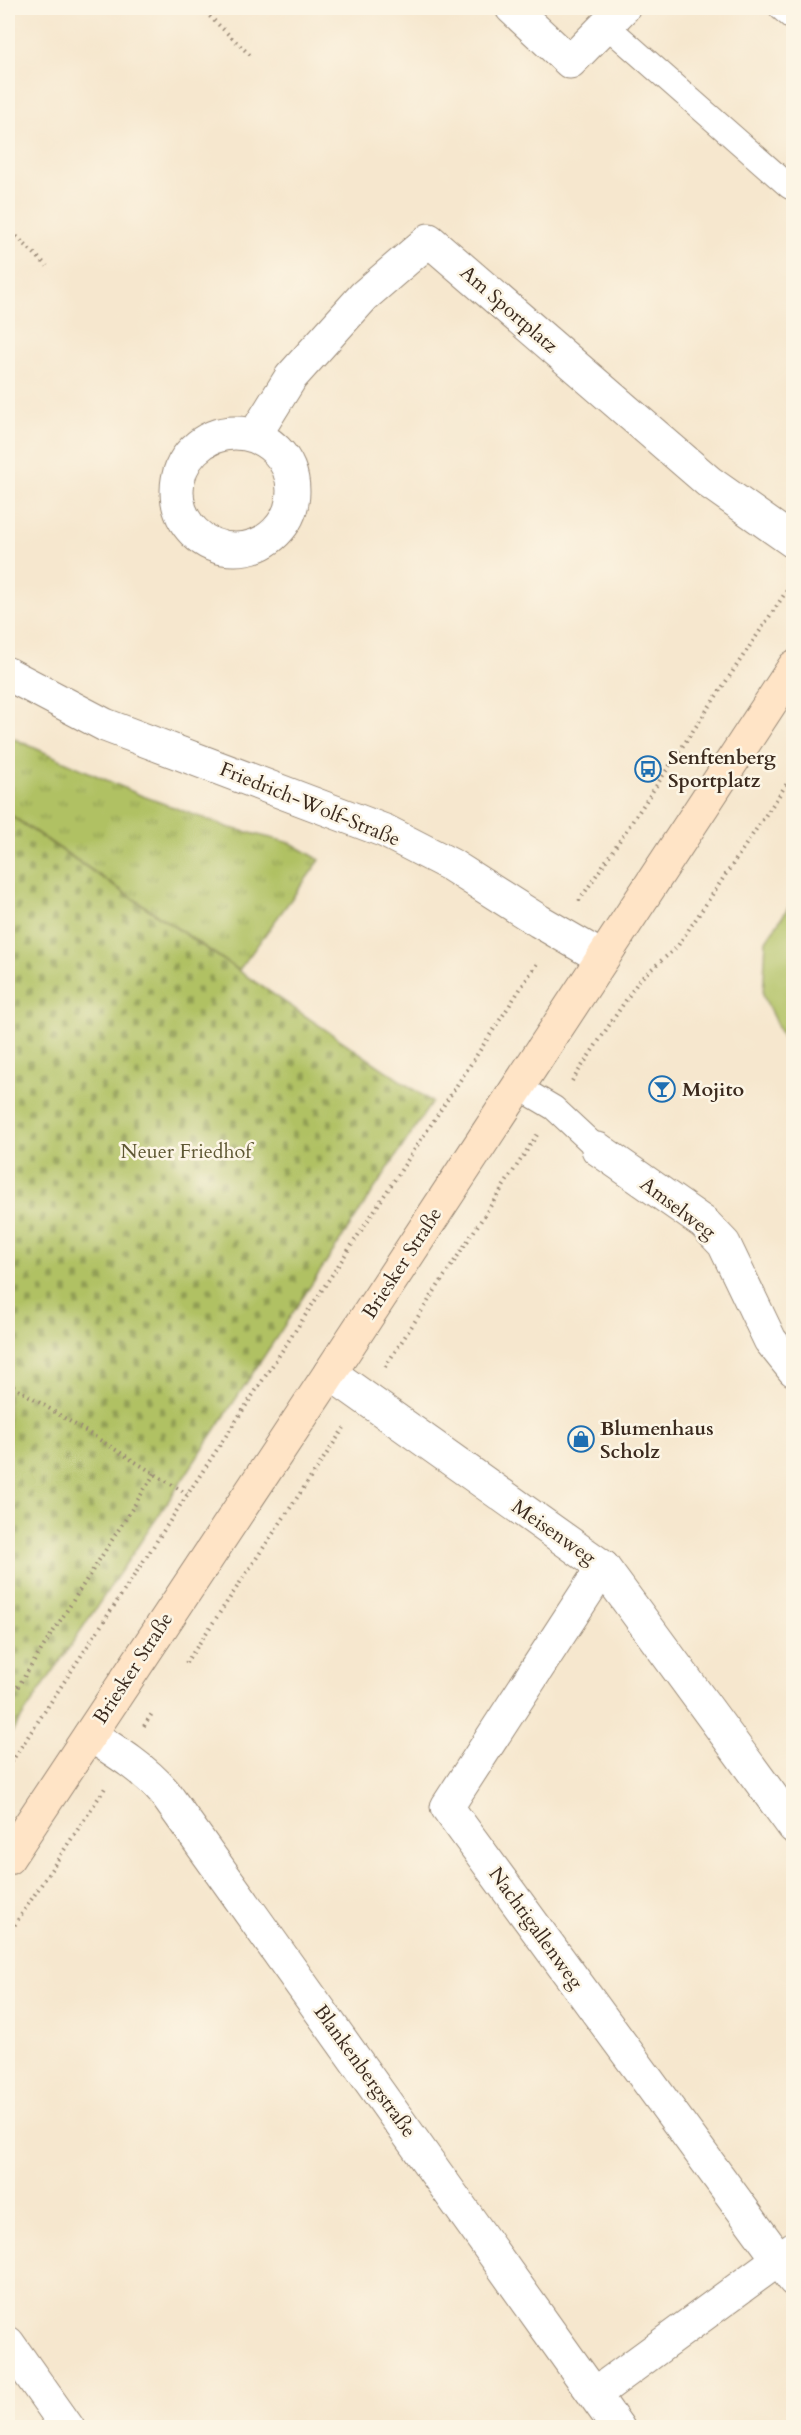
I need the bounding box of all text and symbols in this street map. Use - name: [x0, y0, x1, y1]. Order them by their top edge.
- street label: Am Sportplatz: [454, 259, 564, 359]
- place label: Senftenberg Sportplatz: [668, 744, 776, 794]
- bus stop icon: Senftenberg Sportplatz: [633, 754, 663, 784]
- street label: Friedrich-Wolf-Straße: [216, 755, 404, 853]
- bar icon: Mojito: [647, 1074, 677, 1104]
- place label: Mojito: [682, 1076, 744, 1103]
- park label: Neuer Friedhof: [121, 1138, 254, 1165]
- street label: Amselweg: [635, 1171, 722, 1246]
- street label: Briesker Straße: [356, 1202, 448, 1324]
- place label: Blumenhaus Scholz: [600, 1415, 714, 1465]
- shop icon: Blumenhaus Scholz: [566, 1424, 596, 1454]
- street label: Meisenweg: [507, 1493, 602, 1571]
- street label: Briesker Straße: [87, 1607, 179, 1729]
- street label: Nachtigallenweg: [483, 1862, 590, 1995]
- street label: Blankenbergstraße: [308, 1999, 422, 2143]

